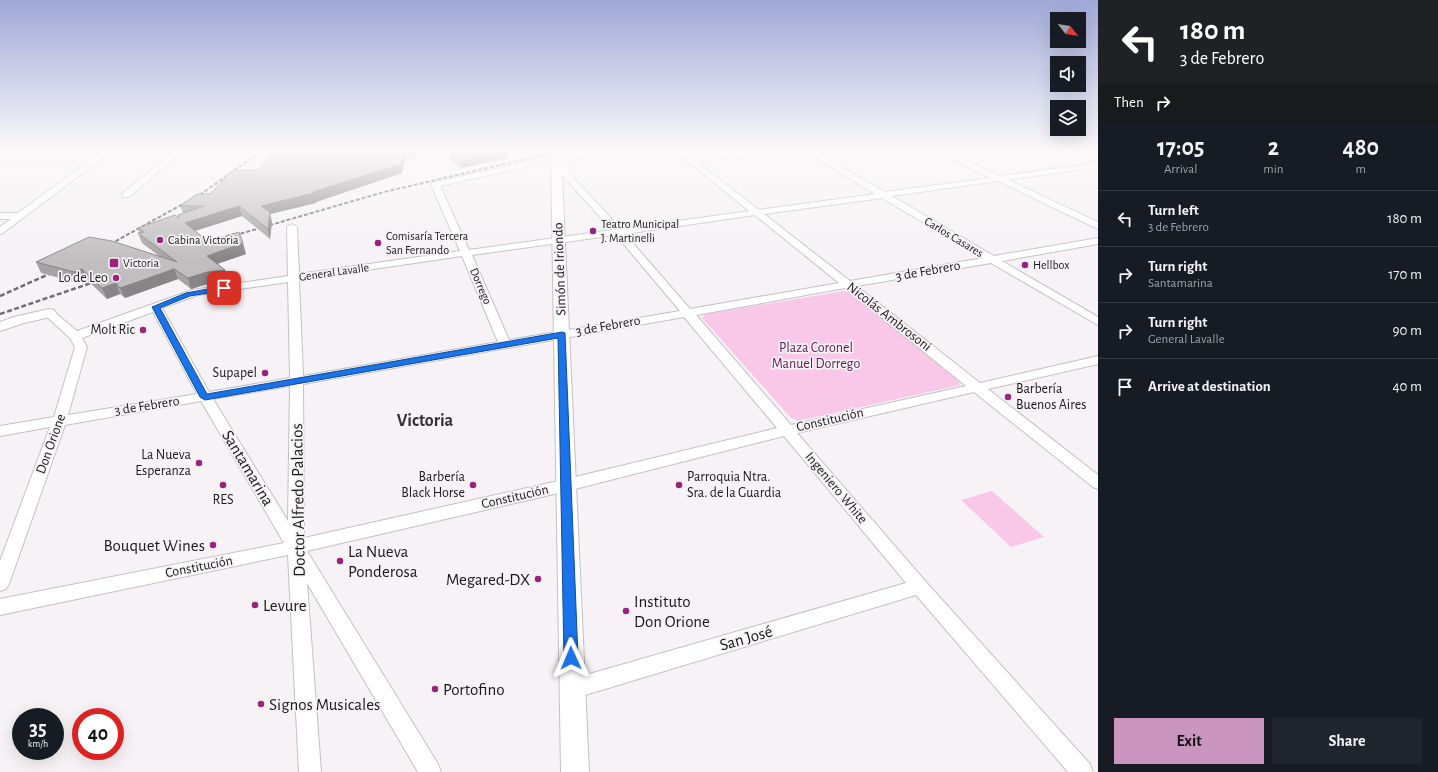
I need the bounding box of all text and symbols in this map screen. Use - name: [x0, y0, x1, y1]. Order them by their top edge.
- north arrow: [1050, 12, 1086, 48]
- map controls: [1050, 12, 1086, 136]
- icon: left: [1114, 16, 1166, 68]
- text: 180 m: [1180, 17, 1245, 45]
- text: 3 de Febrero: [1180, 50, 1264, 68]
- button: sound: [1050, 56, 1086, 92]
- icon: right: [1152, 92, 1174, 114]
- text: Then: [1114, 95, 1144, 110]
- button: layers: [1050, 100, 1086, 136]
- text: 17:05: [1157, 136, 1204, 160]
- text: 2: [1268, 136, 1279, 160]
- text: 480: [1343, 136, 1379, 160]
- text: Arrival: [1164, 163, 1197, 176]
- text: min: [1263, 163, 1284, 176]
- text: m: [1356, 163, 1366, 176]
- text: Turn left: [1148, 203, 1199, 218]
- icon: left: [1114, 208, 1136, 230]
- text: 180 m: [1387, 211, 1422, 226]
- street label: Carlos Casares: [922, 215, 986, 259]
- place label: Teatro Municipal J. Martinelli: [601, 218, 679, 244]
- text: 3 de Febrero: [1148, 221, 1209, 234]
- street label: Simón de Iriondo: [551, 222, 569, 316]
- marker: Teatro Municipal J. Martinelli: [588, 226, 598, 236]
- place label: Comisaría Tercera San Fernando: [386, 230, 469, 256]
- place label: Cabina Victoria: [168, 234, 239, 246]
- marker: Cabina Victoria: [155, 235, 165, 245]
- marker: Comisaría Tercera San Fernando: [373, 238, 383, 248]
- marker: Victoria: [108, 257, 120, 269]
- place label: Victoria: [123, 257, 160, 269]
- street label: 3 de Febrero: [895, 258, 962, 284]
- place label: Hellbox: [1033, 259, 1070, 271]
- text: Turn right: [1148, 259, 1207, 274]
- marker: Hellbox: [1020, 260, 1030, 270]
- street label: General Lavalle: [298, 261, 370, 283]
- icon: right: [1114, 264, 1136, 286]
- street label: Dorrego: [468, 266, 494, 306]
- text: 170 m: [1388, 267, 1422, 282]
- place label: Lo de Leo: [58, 271, 108, 285]
- pin: [207, 271, 241, 305]
- marker: Lo de Leo: [111, 273, 121, 283]
- icon: arrive: [213, 277, 235, 299]
- text: Santamarina: [1148, 277, 1213, 290]
- street label: Nicolás Ambrosoni: [844, 280, 934, 354]
- street label: 3 de Febrero: [575, 313, 642, 339]
- text: Turn right: [1148, 315, 1207, 330]
- icon: right: [1114, 320, 1136, 342]
- place label: Molt Ric: [91, 323, 136, 337]
- text: 90 m: [1393, 323, 1422, 338]
- marker: Molt Ric: [138, 325, 148, 335]
- text: General Lavalle: [1148, 333, 1225, 346]
- park label: Plaza Coronel Manuel Dorrego: [772, 341, 860, 371]
- place label: Supapel: [213, 366, 257, 380]
- marker: Supapel: [260, 368, 270, 378]
- icon: arrive: [1114, 376, 1136, 398]
- text: Arrive at destination: [1148, 379, 1271, 394]
- text: 40 m: [1392, 379, 1422, 394]
- place label: Barbería Buenos Aires: [1016, 382, 1086, 412]
- marker: Barbería Buenos Aires: [1003, 392, 1013, 402]
- street label: 3 de Febrero: [114, 394, 181, 418]
- street label: Constitución: [795, 405, 865, 435]
- street label: Don Orione: [34, 412, 68, 476]
- district label: Victoria: [397, 412, 454, 430]
- street label: Doctor Alfredo Palacios: [288, 423, 308, 577]
- street label: Santamarina: [219, 427, 277, 509]
- place label: La Nueva Esperanza: [135, 448, 192, 478]
- street label: Ingeniero White: [802, 450, 870, 526]
- marker: La Nueva Esperanza: [194, 458, 204, 468]
- place label: Barbería Black Horse: [401, 470, 466, 500]
- place label: Parroquia Ntra. Sra. de la Guardia: [687, 470, 782, 500]
- marker: RES: [218, 480, 228, 490]
- marker: Barbería Black Horse: [468, 480, 478, 490]
- marker: Parroquia Ntra. Sra. de la Guardia: [674, 480, 684, 490]
- street label: Constitución: [480, 482, 550, 512]
- place label: RES: [212, 493, 234, 507]
- place label: Bouquet Wines: [103, 537, 205, 554]
- marker: Bouquet Wines: [208, 540, 218, 550]
- place label: La Nueva Ponderosa: [348, 543, 418, 580]
- street label: Constitución: [164, 554, 234, 580]
- marker: La Nueva Ponderosa: [335, 556, 345, 566]
- place label: Megared-DX: [446, 571, 530, 588]
- marker: Megared-DX: [533, 574, 543, 584]
- place label: Instituto Don Orione: [634, 593, 710, 630]
- place label: Levure: [263, 597, 307, 614]
- marker: Levure: [250, 600, 260, 610]
- marker: Instituto Don Orione: [621, 606, 631, 616]
- street label: San José: [718, 622, 775, 654]
- position arrow: [550, 637, 592, 679]
- place label: Portofino: [443, 681, 505, 698]
- marker: Portofino: [430, 684, 440, 694]
- place label: Signos Musicales: [269, 696, 380, 713]
- marker: Signos Musicales: [256, 699, 266, 709]
- speed limit sign: 40: [72, 708, 124, 760]
- button: Exit: [1114, 718, 1264, 764]
- button: Share: [1272, 718, 1422, 764]
- text: 35: [29, 719, 47, 739]
- text: km/h: [28, 739, 48, 749]

